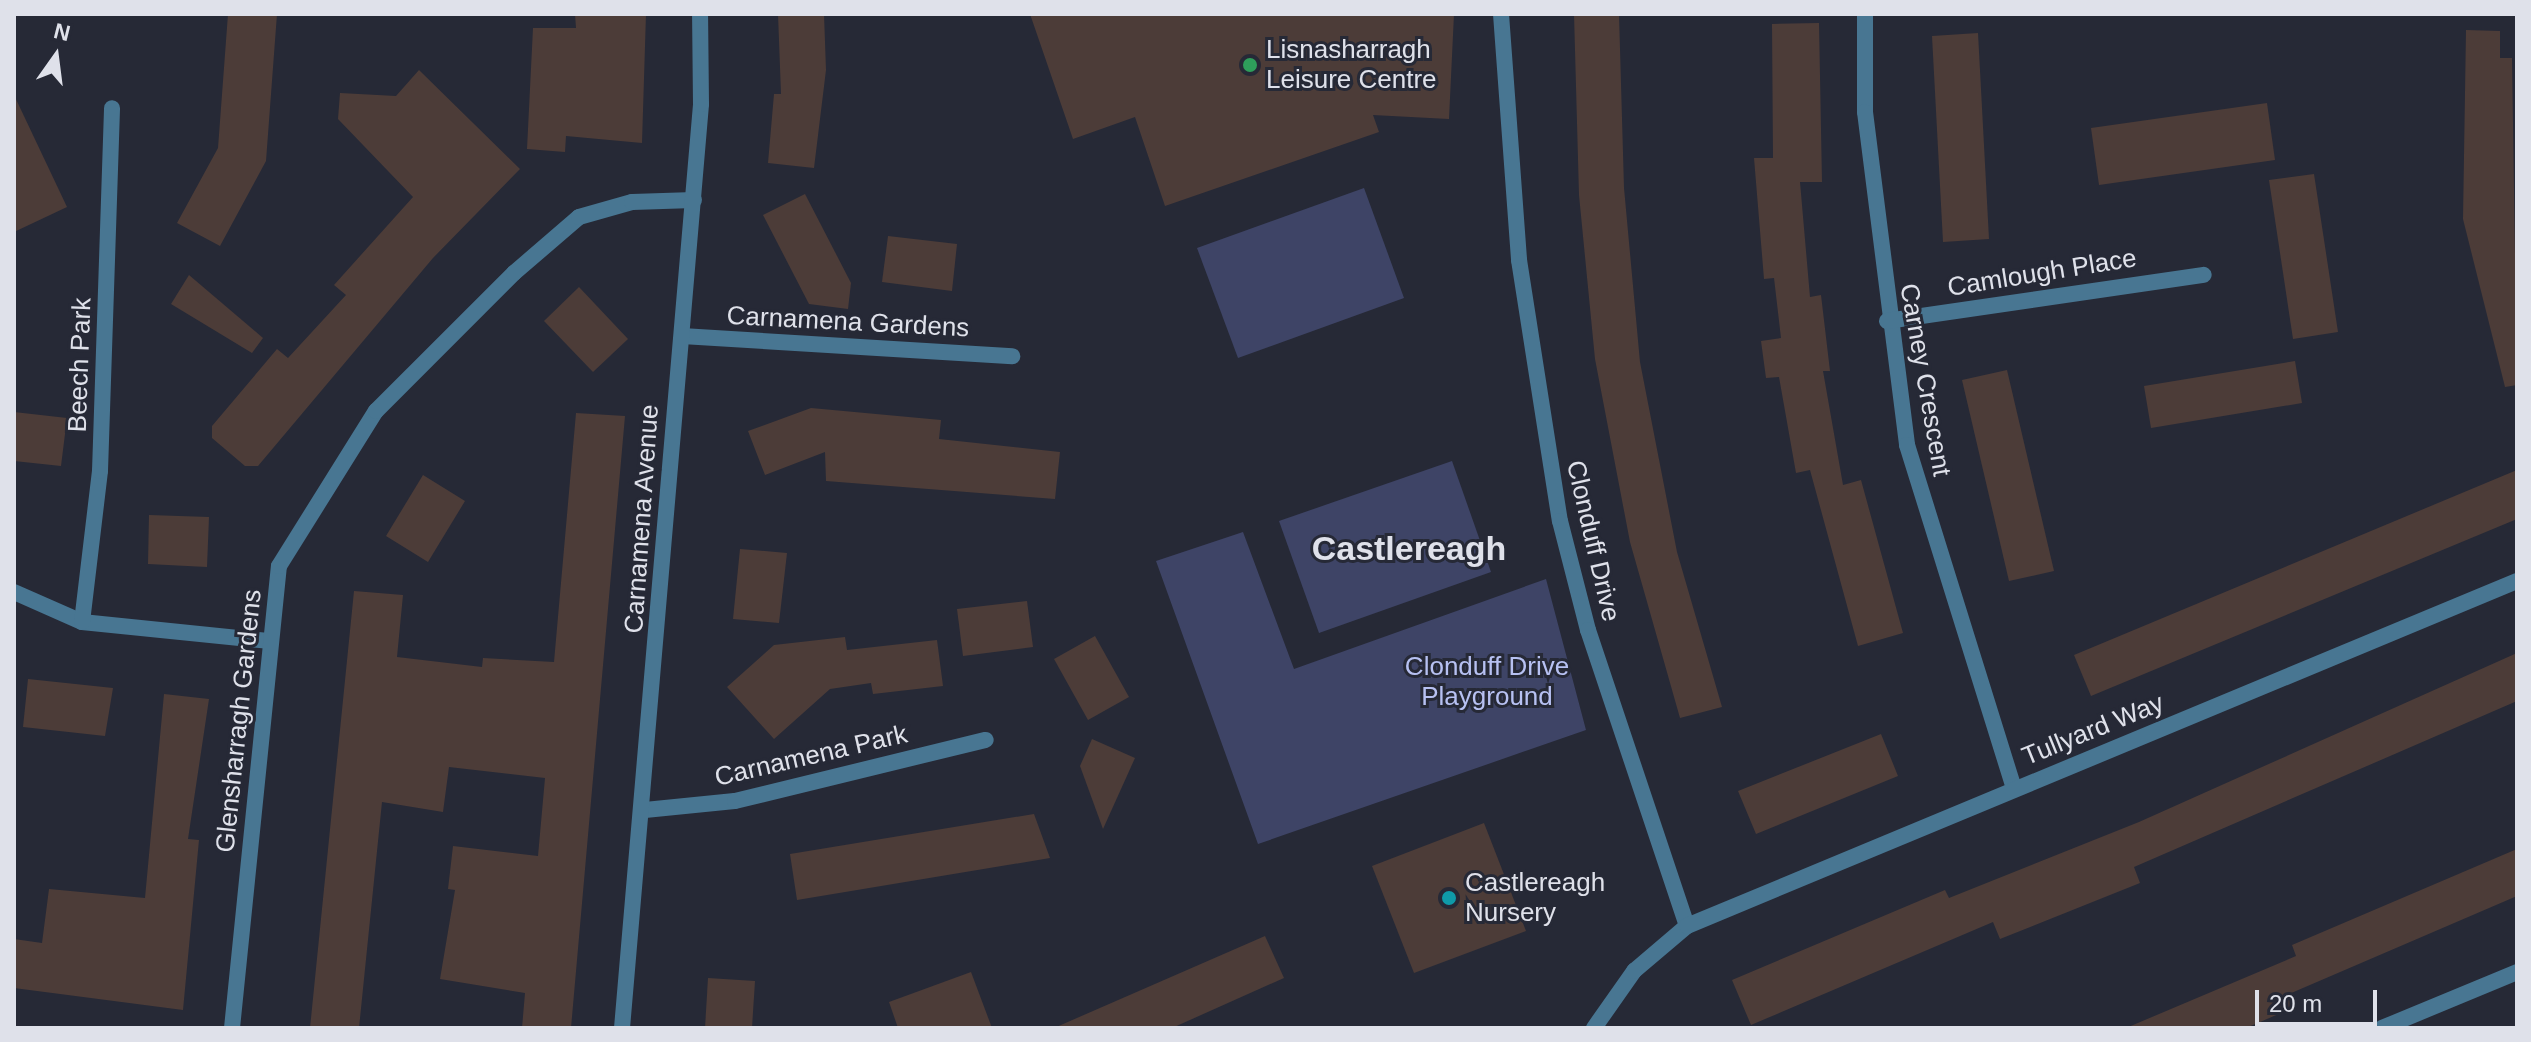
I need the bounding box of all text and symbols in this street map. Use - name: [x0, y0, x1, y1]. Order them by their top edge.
- north arrow: [16, 16, 96, 96]
- text: N: [51, 18, 73, 46]
- place label: Lisnasharragh Leisure Centre: [1266, 34, 1437, 96]
- marker: Lisnasharragh Leisure Centre: [1241, 56, 1259, 74]
- street label: Camlough Place: [1945, 243, 2139, 303]
- street label: Carney Crescent: [1893, 281, 1957, 479]
- street label: Beech Park: [62, 297, 98, 433]
- street label: Carnamena Gardens: [726, 300, 970, 344]
- street label: Carnamena Avenue: [618, 403, 666, 635]
- street label: Clonduff Drive: [1559, 457, 1627, 625]
- district label: Castlereagh: [1312, 529, 1506, 569]
- street label: Glensharragh Gardens: [210, 588, 268, 854]
- park label: Clonduff Drive Playground: [1405, 651, 1569, 712]
- street label: Tullyard Way: [2018, 687, 2168, 773]
- street label: Carnamena Park: [712, 719, 910, 793]
- place label: Castlereagh Nursery: [1465, 867, 1605, 928]
- marker: Castlereagh Nursery: [1440, 889, 1458, 907]
- scale bar: [2259, 974, 2381, 1024]
- text: 20 m: [2269, 990, 2322, 1017]

